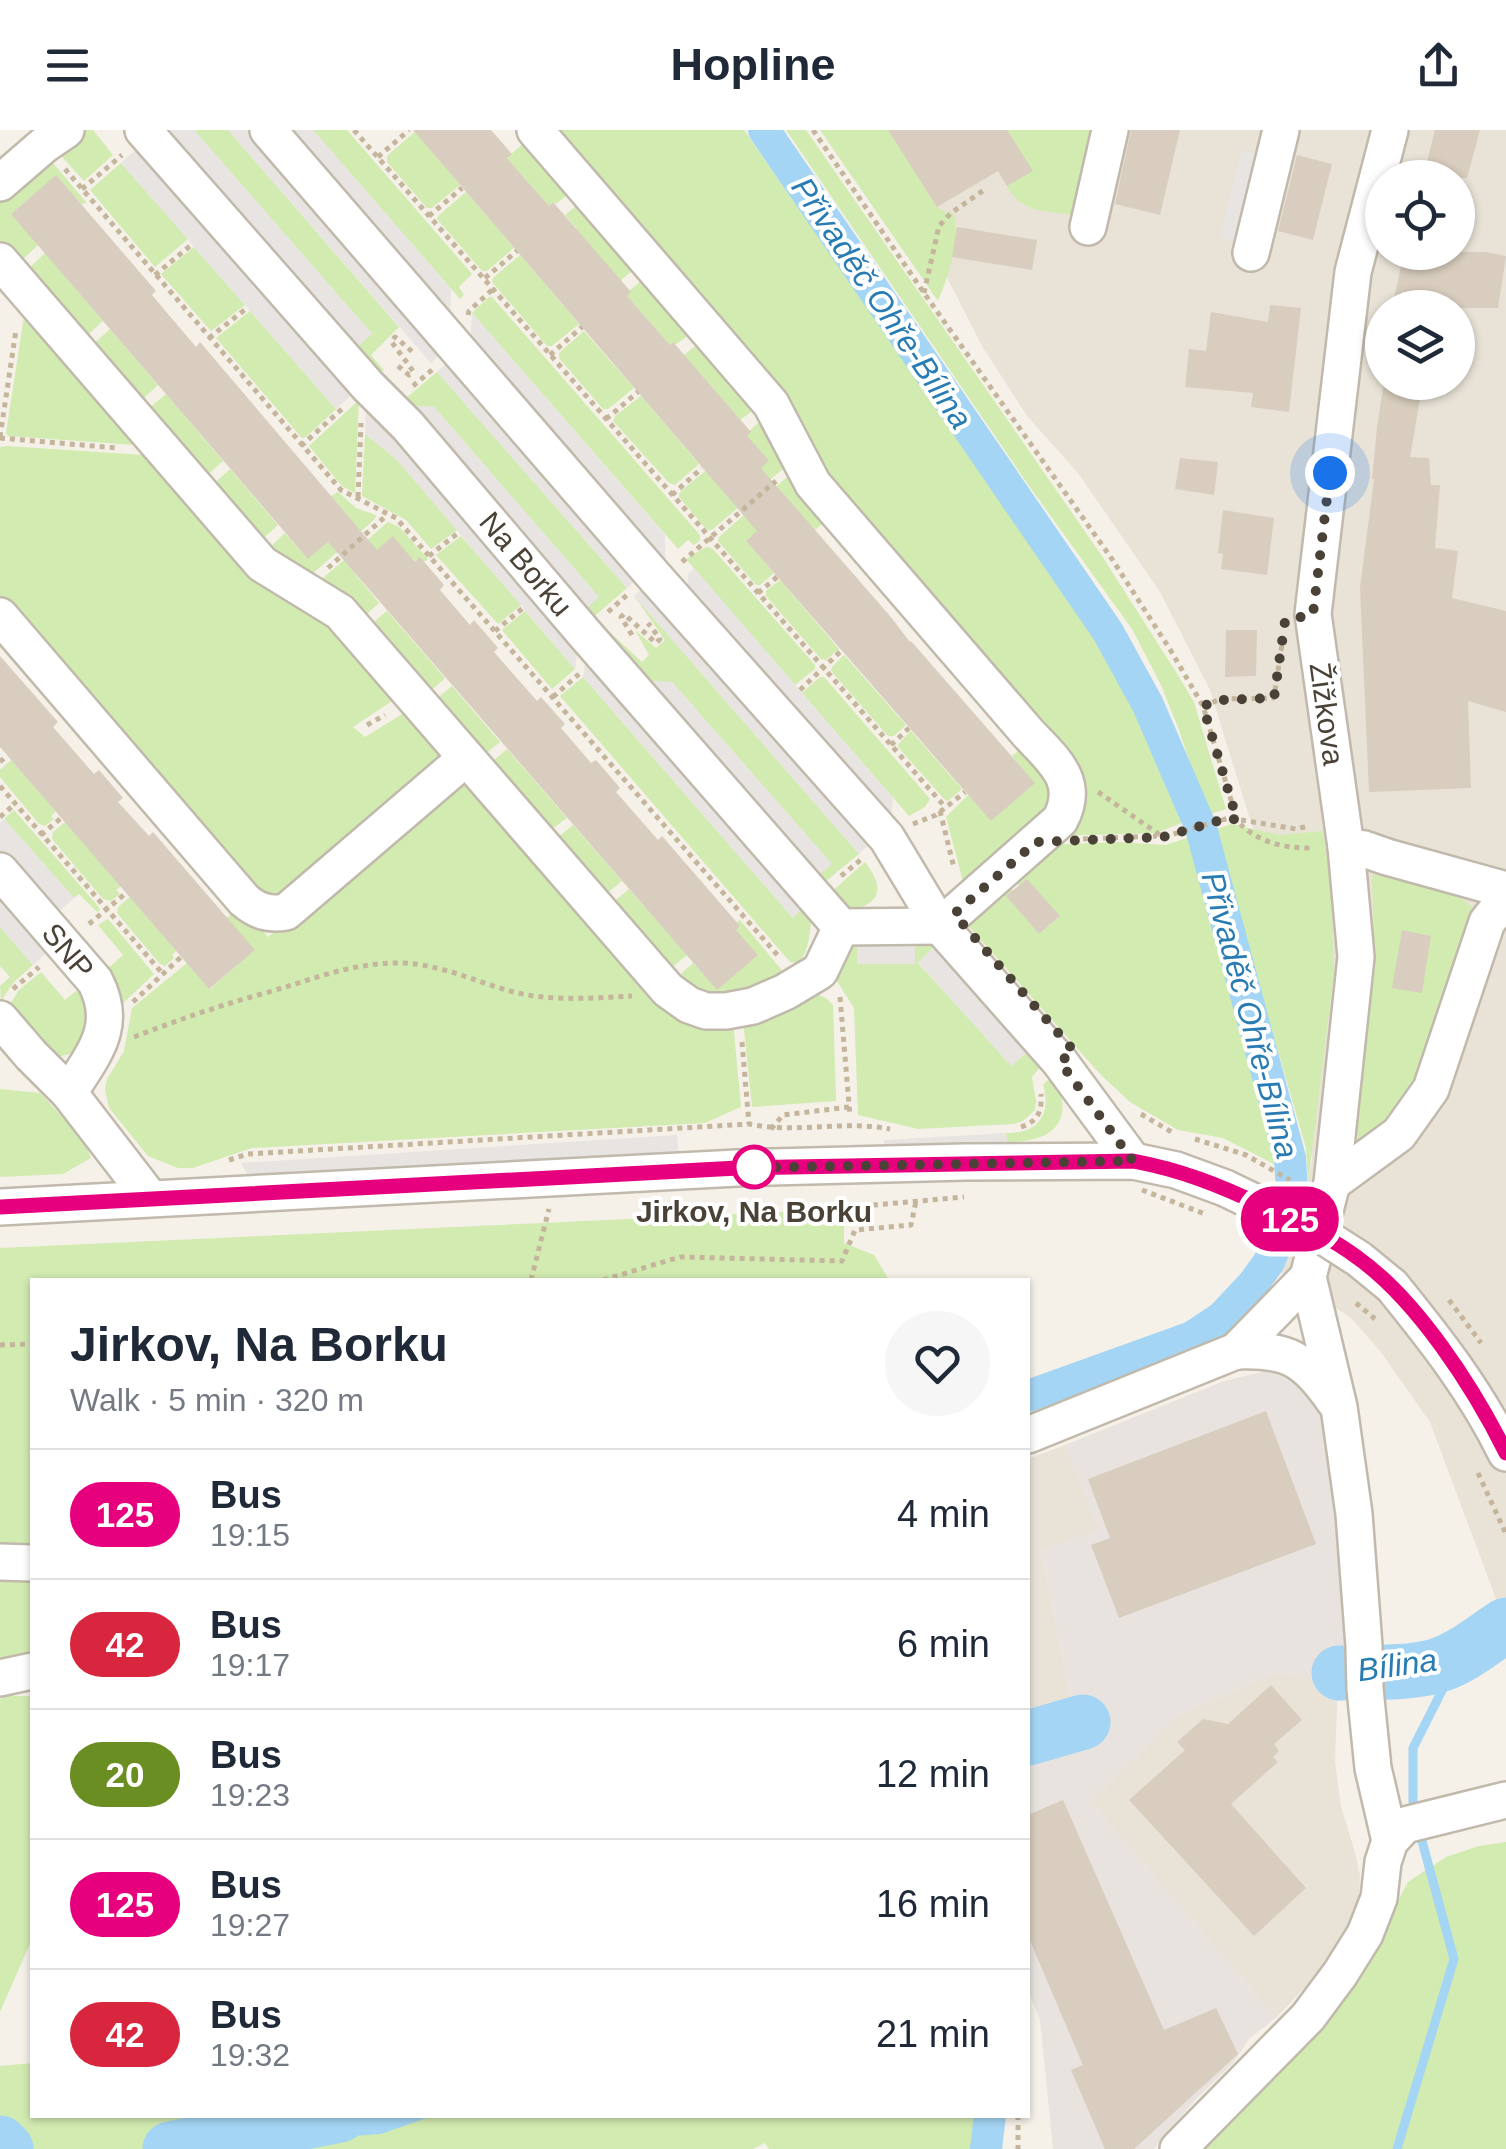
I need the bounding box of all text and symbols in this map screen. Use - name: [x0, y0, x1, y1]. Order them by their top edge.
- icon: menu: [40, 38, 95, 93]
- icon: share: [1411, 38, 1466, 93]
- text: Hopline: [671, 39, 836, 90]
- map controls: [1365, 160, 1475, 400]
- button: locate: [1365, 160, 1475, 270]
- water label: Přivaděč Ohře-Bílina: [785, 171, 979, 435]
- button: layers: [1365, 290, 1475, 400]
- your location: [1305, 448, 1355, 498]
- street label: Na Borku: [473, 505, 579, 623]
- street label: Žižkova: [1303, 661, 1351, 768]
- water label: Přivaděč Ohře-Bílina: [1194, 868, 1306, 1162]
- street label: SNP: [36, 917, 100, 985]
- marker: Jirkov, Na Borku: [733, 1146, 775, 1188]
- line badge: 125: [1232, 1186, 1348, 1252]
- place label: Jirkov, Na Borku: [636, 1195, 872, 1228]
- text: 125: [1261, 1200, 1319, 1239]
- button: heart: [885, 1311, 990, 1416]
- text: Jirkov, Na Borku: [70, 1318, 448, 1371]
- text: Walk · 5 min · 320 m: [70, 1382, 364, 1418]
- text: Bus: [210, 1474, 282, 1516]
- text: 4 min: [897, 1493, 990, 1535]
- text: 125: [96, 1495, 154, 1534]
- text: 19:15: [210, 1517, 290, 1553]
- text: Bus: [210, 1604, 282, 1646]
- text: 6 min: [897, 1623, 990, 1665]
- text: 42: [106, 1625, 144, 1664]
- water label: Bílina: [1355, 1642, 1439, 1688]
- text: 19:17: [210, 1647, 290, 1683]
- text: Bus: [210, 1734, 282, 1776]
- text: 12 min: [876, 1753, 990, 1795]
- text: 20: [106, 1755, 144, 1794]
- text: 19:23: [210, 1777, 290, 1813]
- text: Bus: [210, 1864, 282, 1906]
- text: 16 min: [876, 1883, 990, 1925]
- text: 125: [96, 1885, 154, 1924]
- text: 19:27: [210, 1907, 290, 1943]
- text: Bus: [210, 1994, 282, 2036]
- text: 21 min: [876, 2013, 990, 2055]
- text: 42: [106, 2015, 144, 2054]
- text: 19:32: [210, 2037, 290, 2073]

